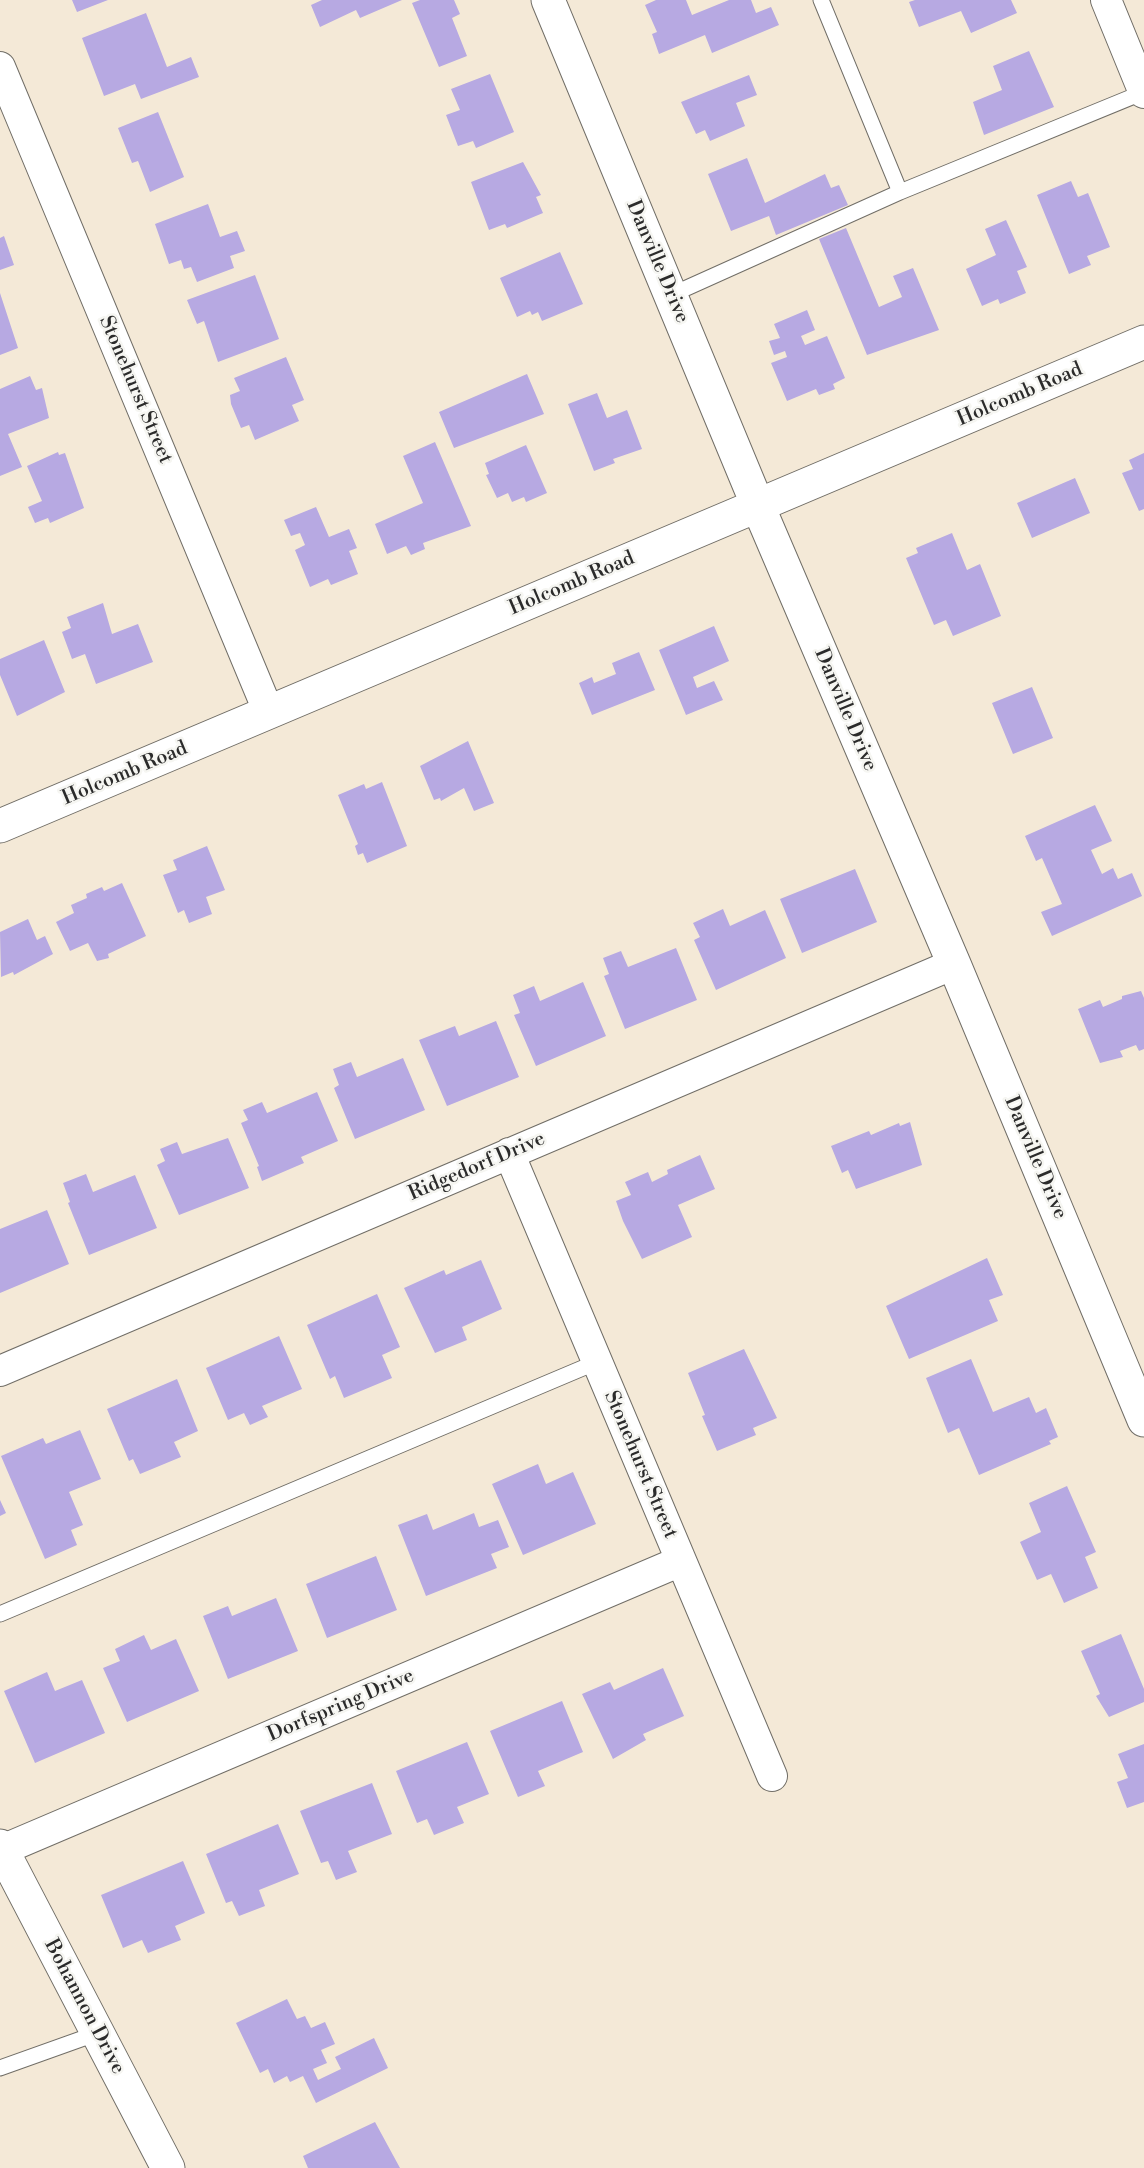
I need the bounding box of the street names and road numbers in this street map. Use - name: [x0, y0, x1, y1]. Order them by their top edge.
- street label: Danville Drive: [620, 197, 694, 327]
- street label: Stonehurst Street: [93, 313, 177, 467]
- street label: Holcomb Road: [954, 358, 1086, 432]
- street label: Holcomb Road: [506, 547, 638, 621]
- street label: Danville Drive: [808, 645, 882, 775]
- street label: Holcomb Road: [59, 737, 191, 811]
- street label: Danville Drive: [998, 1093, 1072, 1223]
- street label: Ridgedorf Drive: [405, 1127, 549, 1207]
- street label: Stonehurst Street: [598, 1388, 682, 1542]
- street label: Dorfspring Drive: [264, 1664, 418, 1748]
- street label: Bohannon Drive: [38, 1935, 130, 2079]

